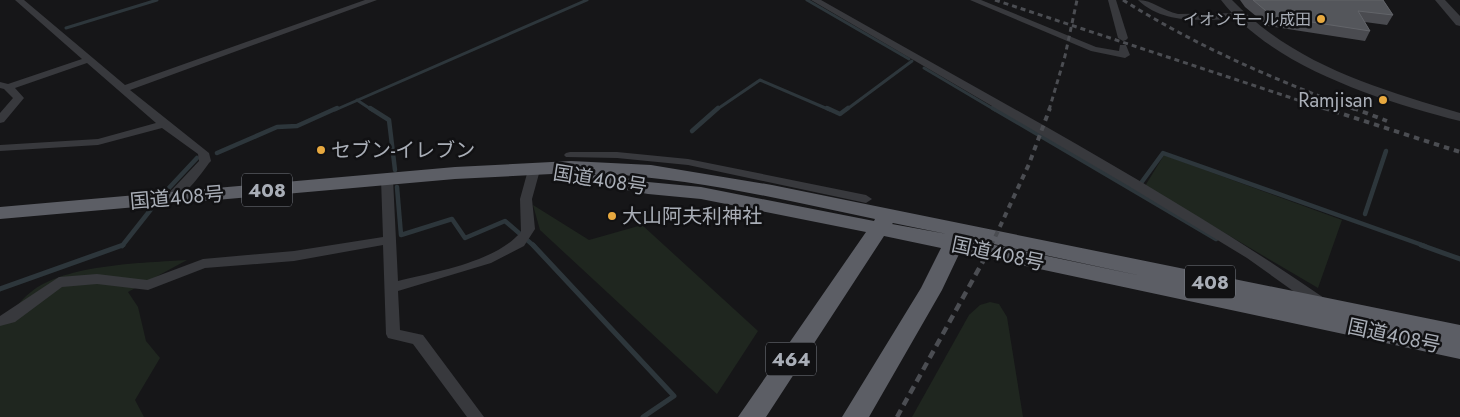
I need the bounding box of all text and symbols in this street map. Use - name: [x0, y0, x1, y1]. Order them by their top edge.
- place label: イオンモール成田: [1183, 8, 1311, 31]
- marker: イオンモール成田: [1315, 13, 1327, 25]
- place label: Ramjisan: [1298, 86, 1373, 115]
- marker: Ramjisan: [1377, 94, 1389, 106]
- place label: セブン-イレブン: [331, 136, 475, 165]
- marker: セブン-イレブン: [315, 144, 327, 156]
- street label: 国道408号: [551, 158, 649, 202]
- road number: 408: [242, 174, 292, 206]
- street label: 国道408号: [129, 179, 225, 217]
- place label: 大山阿夫利神社: [622, 202, 762, 231]
- marker: 大山阿夫利神社: [606, 210, 618, 222]
- street label: 国道408号: [949, 230, 1047, 278]
- road number: 408: [1185, 266, 1235, 298]
- street label: 国道408号: [1345, 312, 1443, 360]
- road number: 464: [766, 342, 816, 376]

